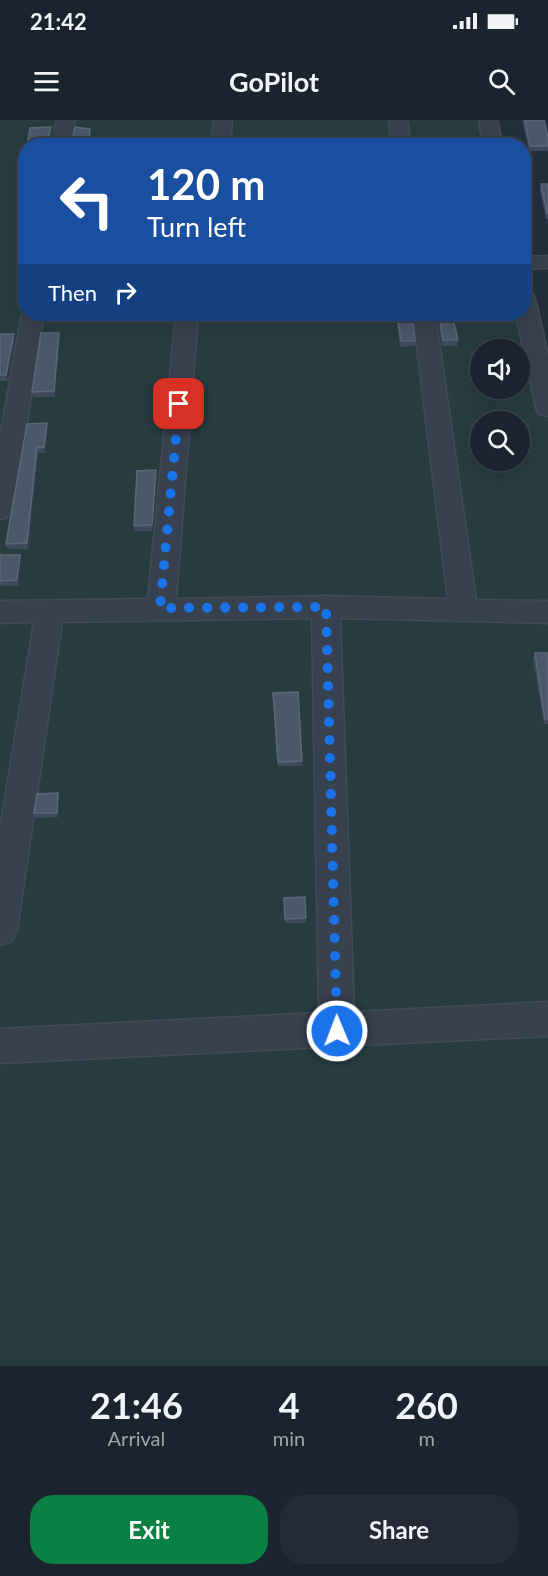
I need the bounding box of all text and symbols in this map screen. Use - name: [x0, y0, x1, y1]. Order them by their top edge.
- text: 21:42: [30, 8, 87, 35]
- icon: menu: [30, 65, 63, 98]
- text: GoPilot: [229, 65, 319, 98]
- icon: search: [485, 65, 518, 98]
- text: 120 m: [147, 159, 265, 209]
- icon: left: [48, 162, 126, 240]
- text: Turn left: [147, 210, 246, 243]
- icon: right: [109, 276, 142, 309]
- text: Then: [48, 279, 97, 306]
- map controls: [470, 339, 530, 471]
- button: sound: [470, 339, 530, 399]
- pin: [153, 378, 204, 429]
- icon: arrive: [162, 387, 195, 420]
- button: search: [470, 411, 530, 471]
- position arrow: [305, 999, 369, 1063]
- text: 21:46: [90, 1383, 183, 1427]
- text: 4: [279, 1383, 300, 1427]
- text: 260: [395, 1383, 458, 1427]
- text: Arrival: [108, 1426, 165, 1450]
- text: min: [273, 1426, 305, 1450]
- text: m: [418, 1426, 435, 1450]
- button: Exit: [30, 1495, 268, 1564]
- button: Share: [280, 1495, 518, 1564]

